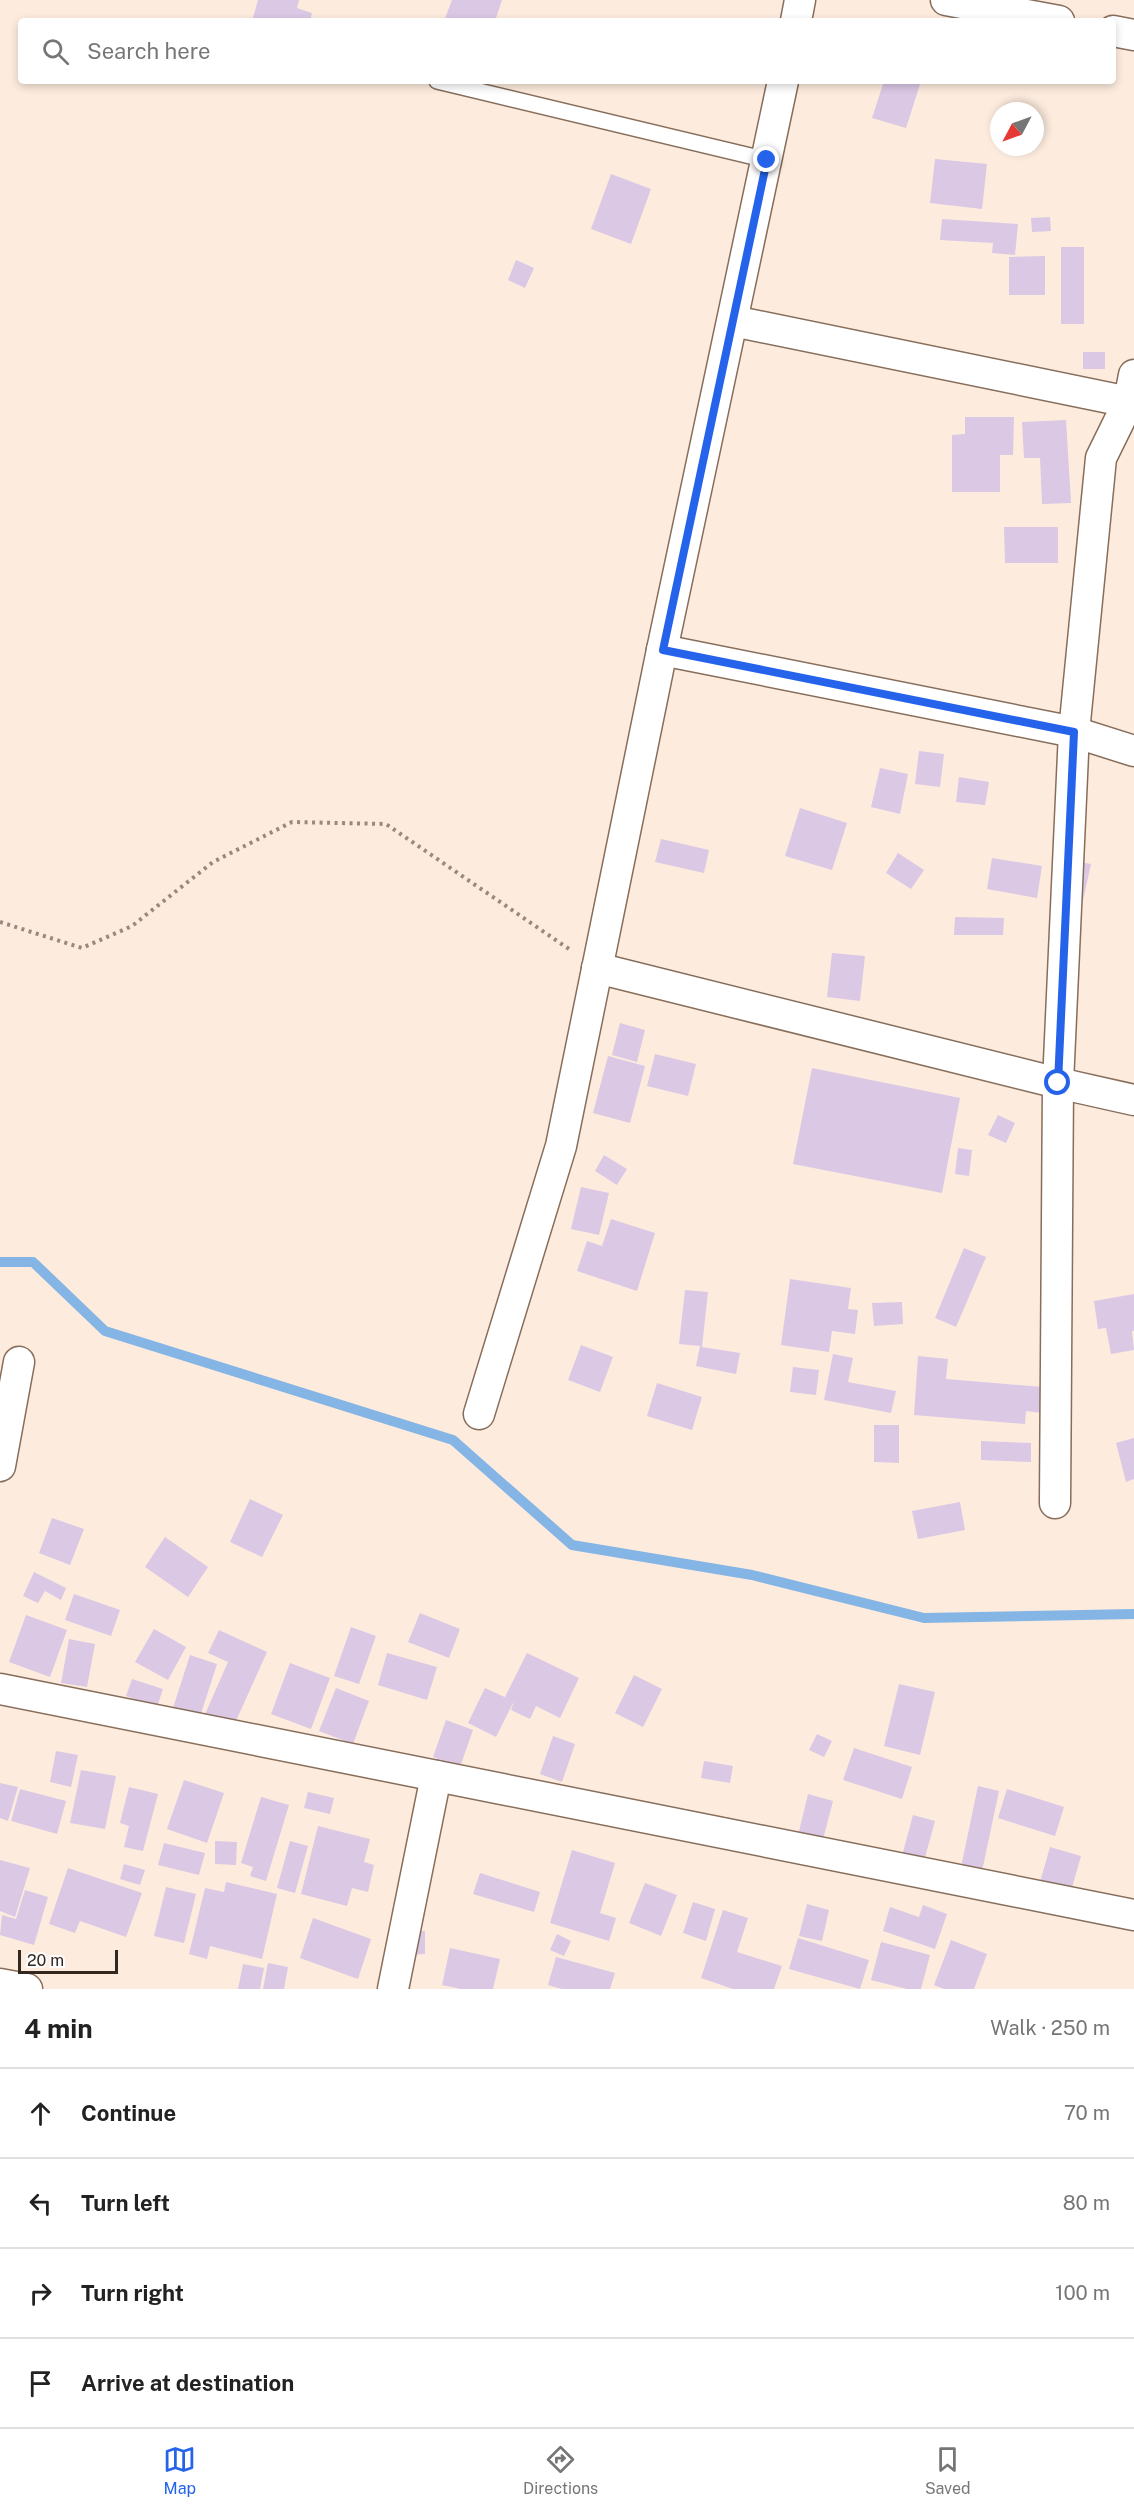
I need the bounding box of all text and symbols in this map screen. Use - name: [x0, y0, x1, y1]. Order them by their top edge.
- search box: [18, 18, 1116, 84]
- icon: search: [39, 35, 72, 68]
- text: Search here: [87, 38, 211, 64]
- north arrow: [990, 102, 1044, 156]
- route end: [753, 146, 779, 172]
- route start: [1044, 1069, 1070, 1095]
- scale bar: [18, 1947, 118, 1974]
- text: 20 m: [27, 1951, 64, 1970]
- text: 4 min: [24, 2013, 93, 2044]
- text: Walk · 250 m: [990, 2016, 1110, 2040]
- icon: ahead: [24, 2097, 57, 2130]
- text: Continue: [81, 2100, 176, 2126]
- text: 70 m: [1064, 2101, 1110, 2125]
- icon: left: [24, 2187, 57, 2220]
- text: Turn left: [81, 2190, 170, 2216]
- text: 80 m: [1063, 2191, 1110, 2215]
- icon: right: [24, 2277, 57, 2310]
- text: Turn right: [81, 2280, 184, 2306]
- text: 100 m: [1055, 2281, 1110, 2305]
- icon: arrive: [24, 2367, 57, 2400]
- text: Arrive at destination: [81, 2370, 294, 2396]
- tab: Map: [163, 2443, 196, 2498]
- tab: Directions: [523, 2443, 598, 2498]
- tab: Saved: [925, 2443, 971, 2498]

